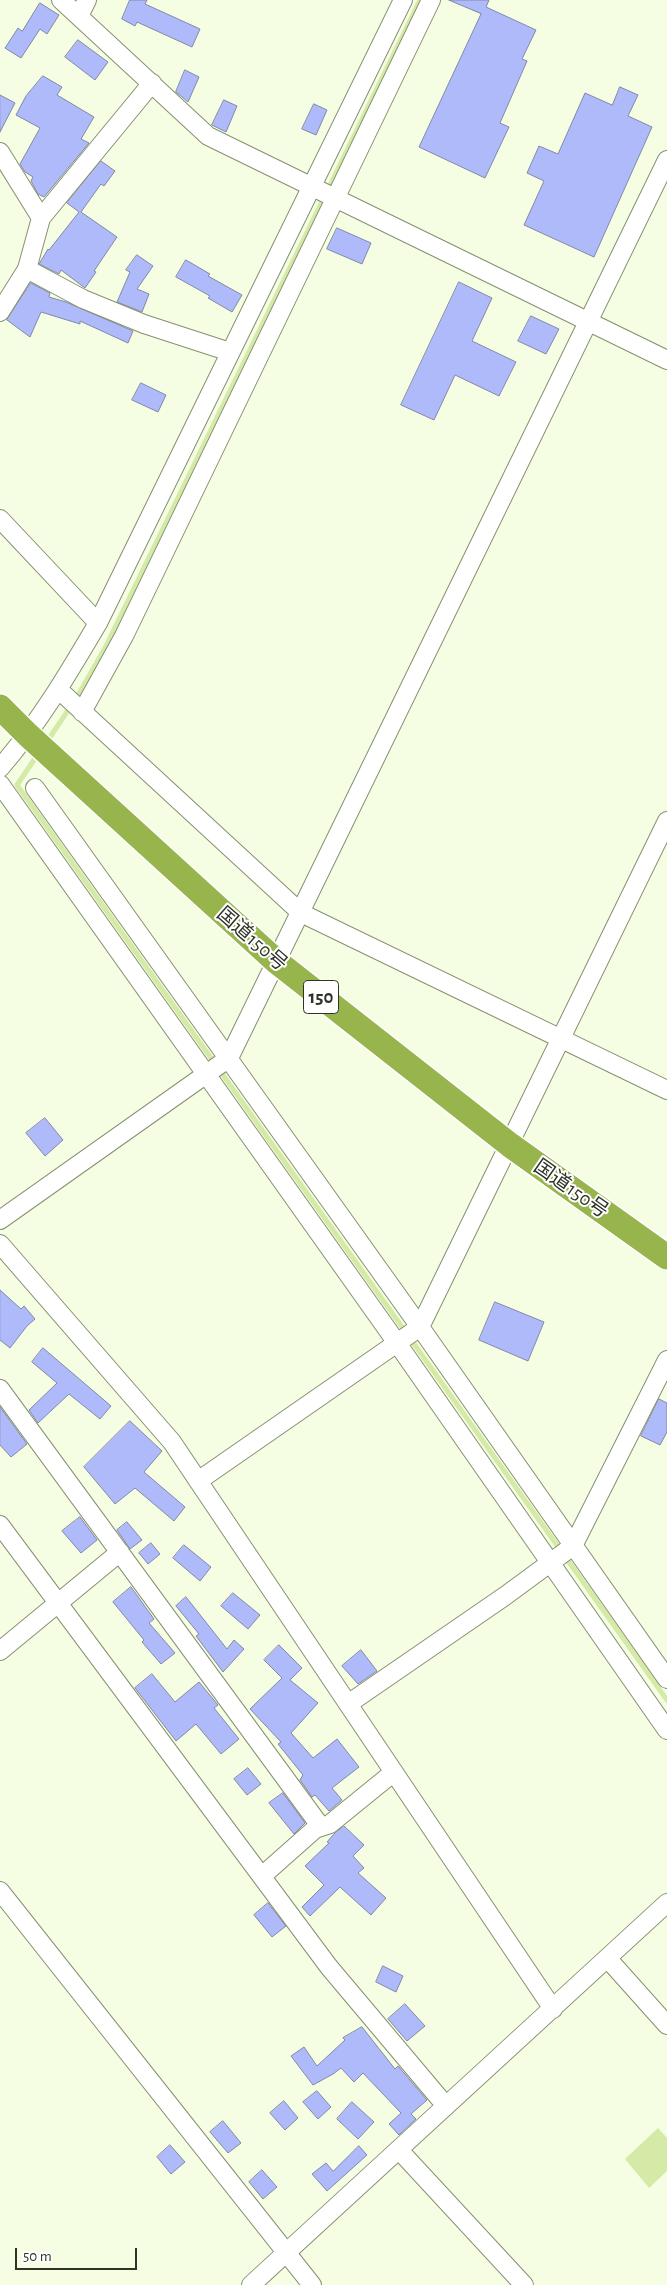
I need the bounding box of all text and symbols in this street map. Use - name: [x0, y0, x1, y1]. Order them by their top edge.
- street label: 国道150号: [212, 902, 292, 976]
- road number: 150: [304, 980, 338, 1014]
- street label: 国道150号: [529, 1155, 613, 1223]
- scale bar: [18, 2238, 140, 2270]
- text: 50 m: [23, 2249, 52, 2264]

